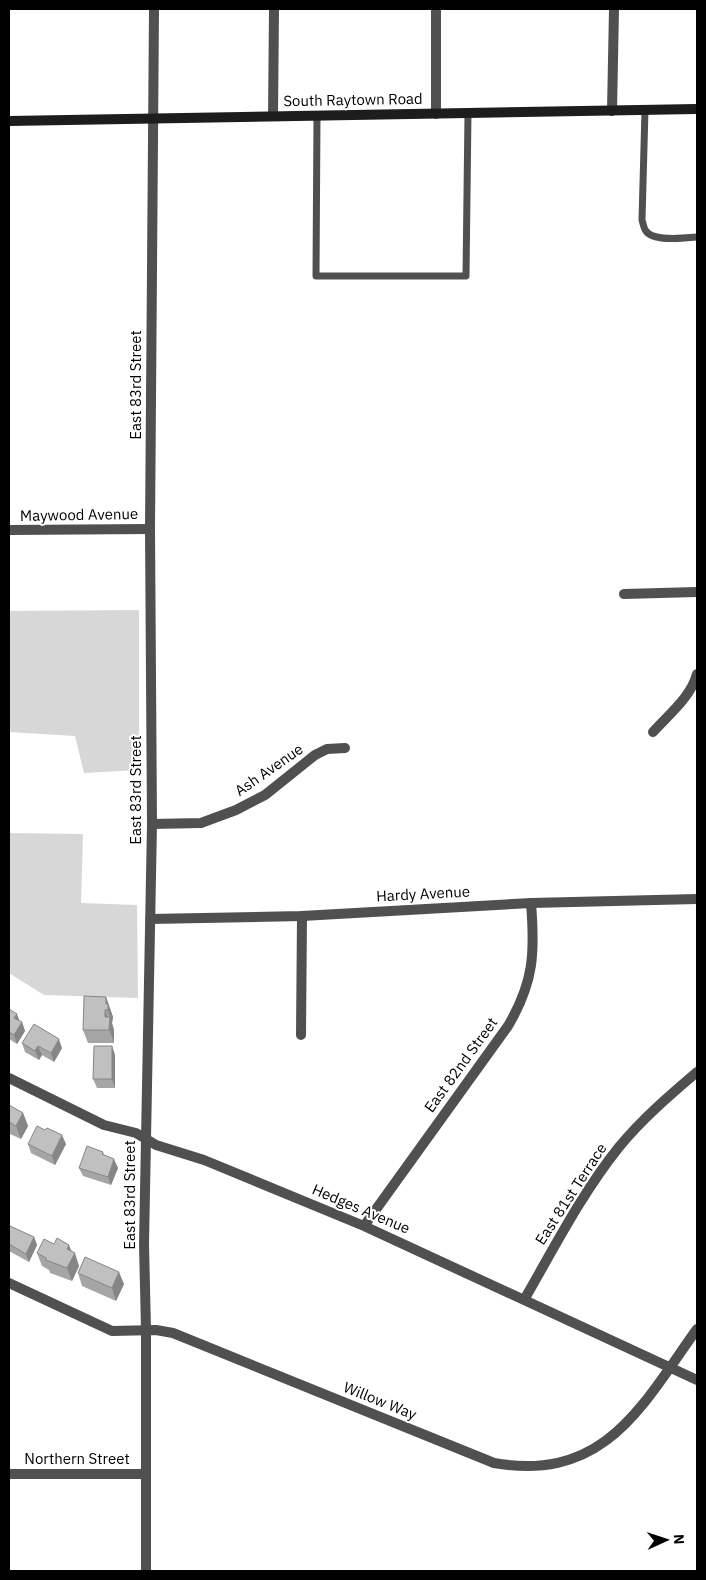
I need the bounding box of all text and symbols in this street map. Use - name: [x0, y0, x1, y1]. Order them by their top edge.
- street label: South Raytown Road: [283, 89, 423, 110]
- street label: East 83rd Street: [126, 330, 145, 440]
- street label: Maywood Avenue: [20, 504, 138, 525]
- street label: East 83rd Street: [126, 735, 145, 845]
- street label: Ash Avenue: [231, 739, 307, 800]
- street label: Hardy Avenue: [376, 882, 470, 905]
- street label: East 82nd Street: [420, 1014, 501, 1116]
- street label: East 81st Terrace: [531, 1139, 610, 1248]
- street label: East 83rd Street: [120, 1140, 139, 1250]
- street label: Hedges Avenue: [309, 1179, 413, 1238]
- street label: Willow Way: [341, 1377, 420, 1424]
- street label: Northern Street: [24, 1449, 130, 1468]
- north arrow: [641, 1515, 691, 1565]
- text: N: [670, 1534, 688, 1545]

